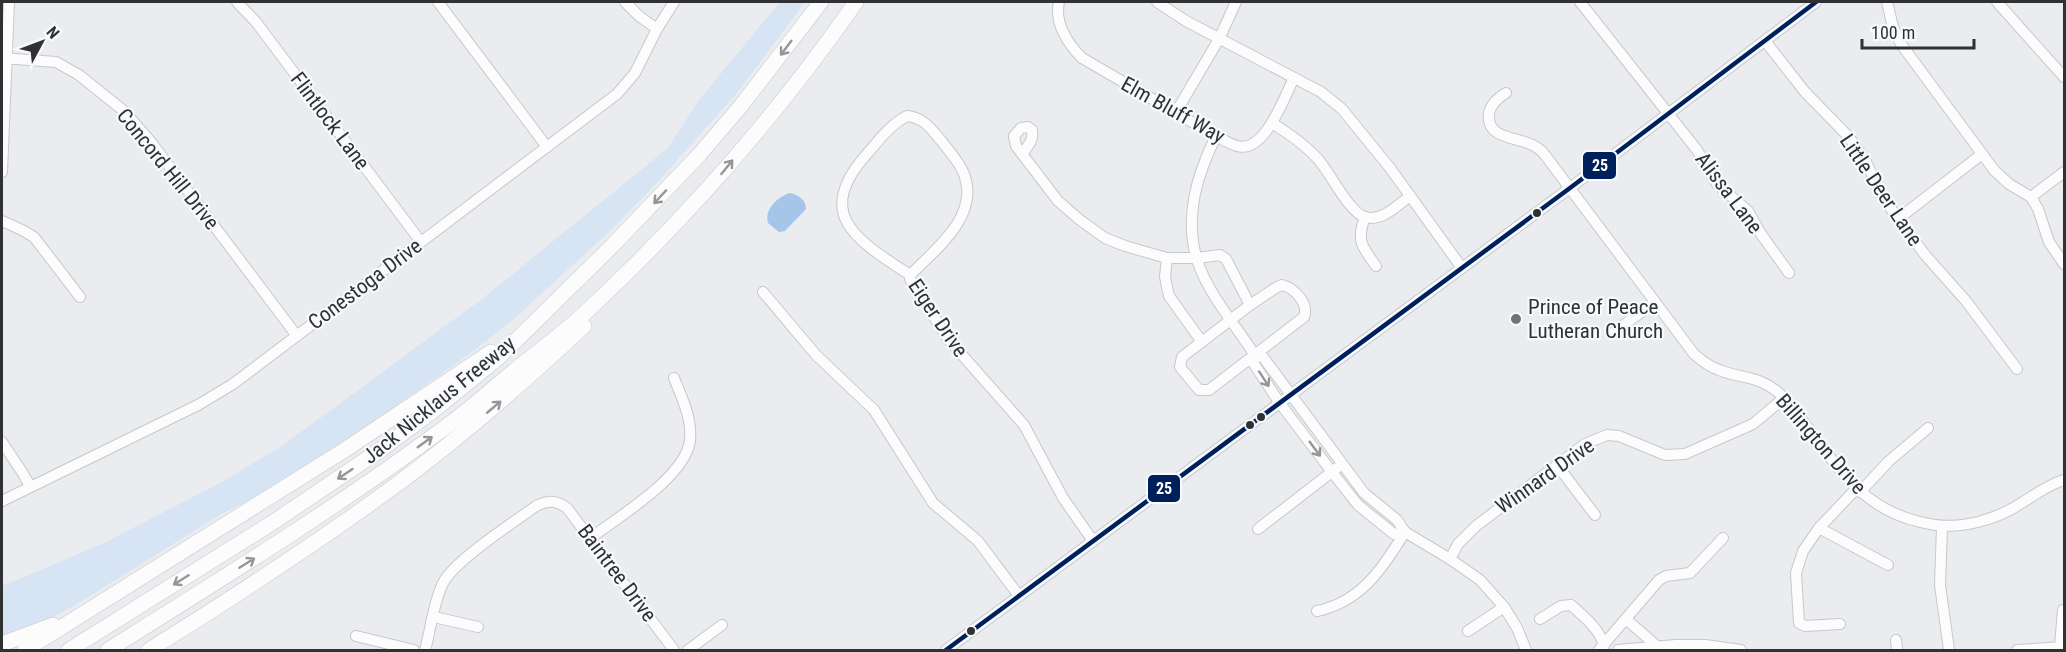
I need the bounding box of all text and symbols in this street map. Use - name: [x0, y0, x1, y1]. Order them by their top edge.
- north arrow: [12, 12, 72, 72]
- scale bar: [1862, 12, 1974, 50]
- text: 100 m: [1871, 22, 1915, 43]
- text: N: [43, 23, 63, 42]
- one-way arrow: [780, 40, 792, 56]
- street label: Flintlock Lane: [286, 68, 374, 174]
- street label: Elm Bluff Way: [1117, 72, 1229, 148]
- street label: Concord Hill Drive: [112, 104, 224, 234]
- street label: Little Deer Lane: [1835, 130, 1927, 251]
- street label: Alissa Lane: [1691, 148, 1768, 239]
- line badge: 25: [1582, 151, 1617, 180]
- text: 25: [1592, 156, 1608, 175]
- one-way arrow: [721, 159, 734, 175]
- one-way arrow: [653, 189, 667, 204]
- unlabelled marker: [1531, 207, 1543, 219]
- street label: Conestoga Drive: [304, 233, 427, 334]
- street label: Eiger Drive: [903, 275, 973, 362]
- place label: Prince of Peace Lutheran Church: [1528, 295, 1663, 343]
- marker: Prince of Peace Lutheran Church: [1509, 312, 1523, 326]
- street label: Jack Nicklaus Freeway: [358, 331, 520, 469]
- one-way arrow: [1258, 370, 1270, 387]
- street label: Billington Drive: [1771, 389, 1871, 499]
- one-way arrow: [486, 400, 501, 414]
- unlabelled marker: [1255, 411, 1267, 423]
- unlabelled marker: [1244, 419, 1256, 431]
- street label: Winnard Drive: [1491, 433, 1599, 519]
- one-way arrow: [417, 436, 433, 448]
- one-way arrow: [1308, 440, 1321, 456]
- one-way arrow: [337, 468, 354, 480]
- line badge: 25: [1147, 474, 1181, 503]
- text: 25: [1156, 479, 1172, 498]
- street label: Baintree Drive: [573, 520, 661, 626]
- one-way arrow: [238, 557, 255, 570]
- one-way arrow: [174, 574, 190, 586]
- unlabelled marker: [965, 625, 977, 637]

